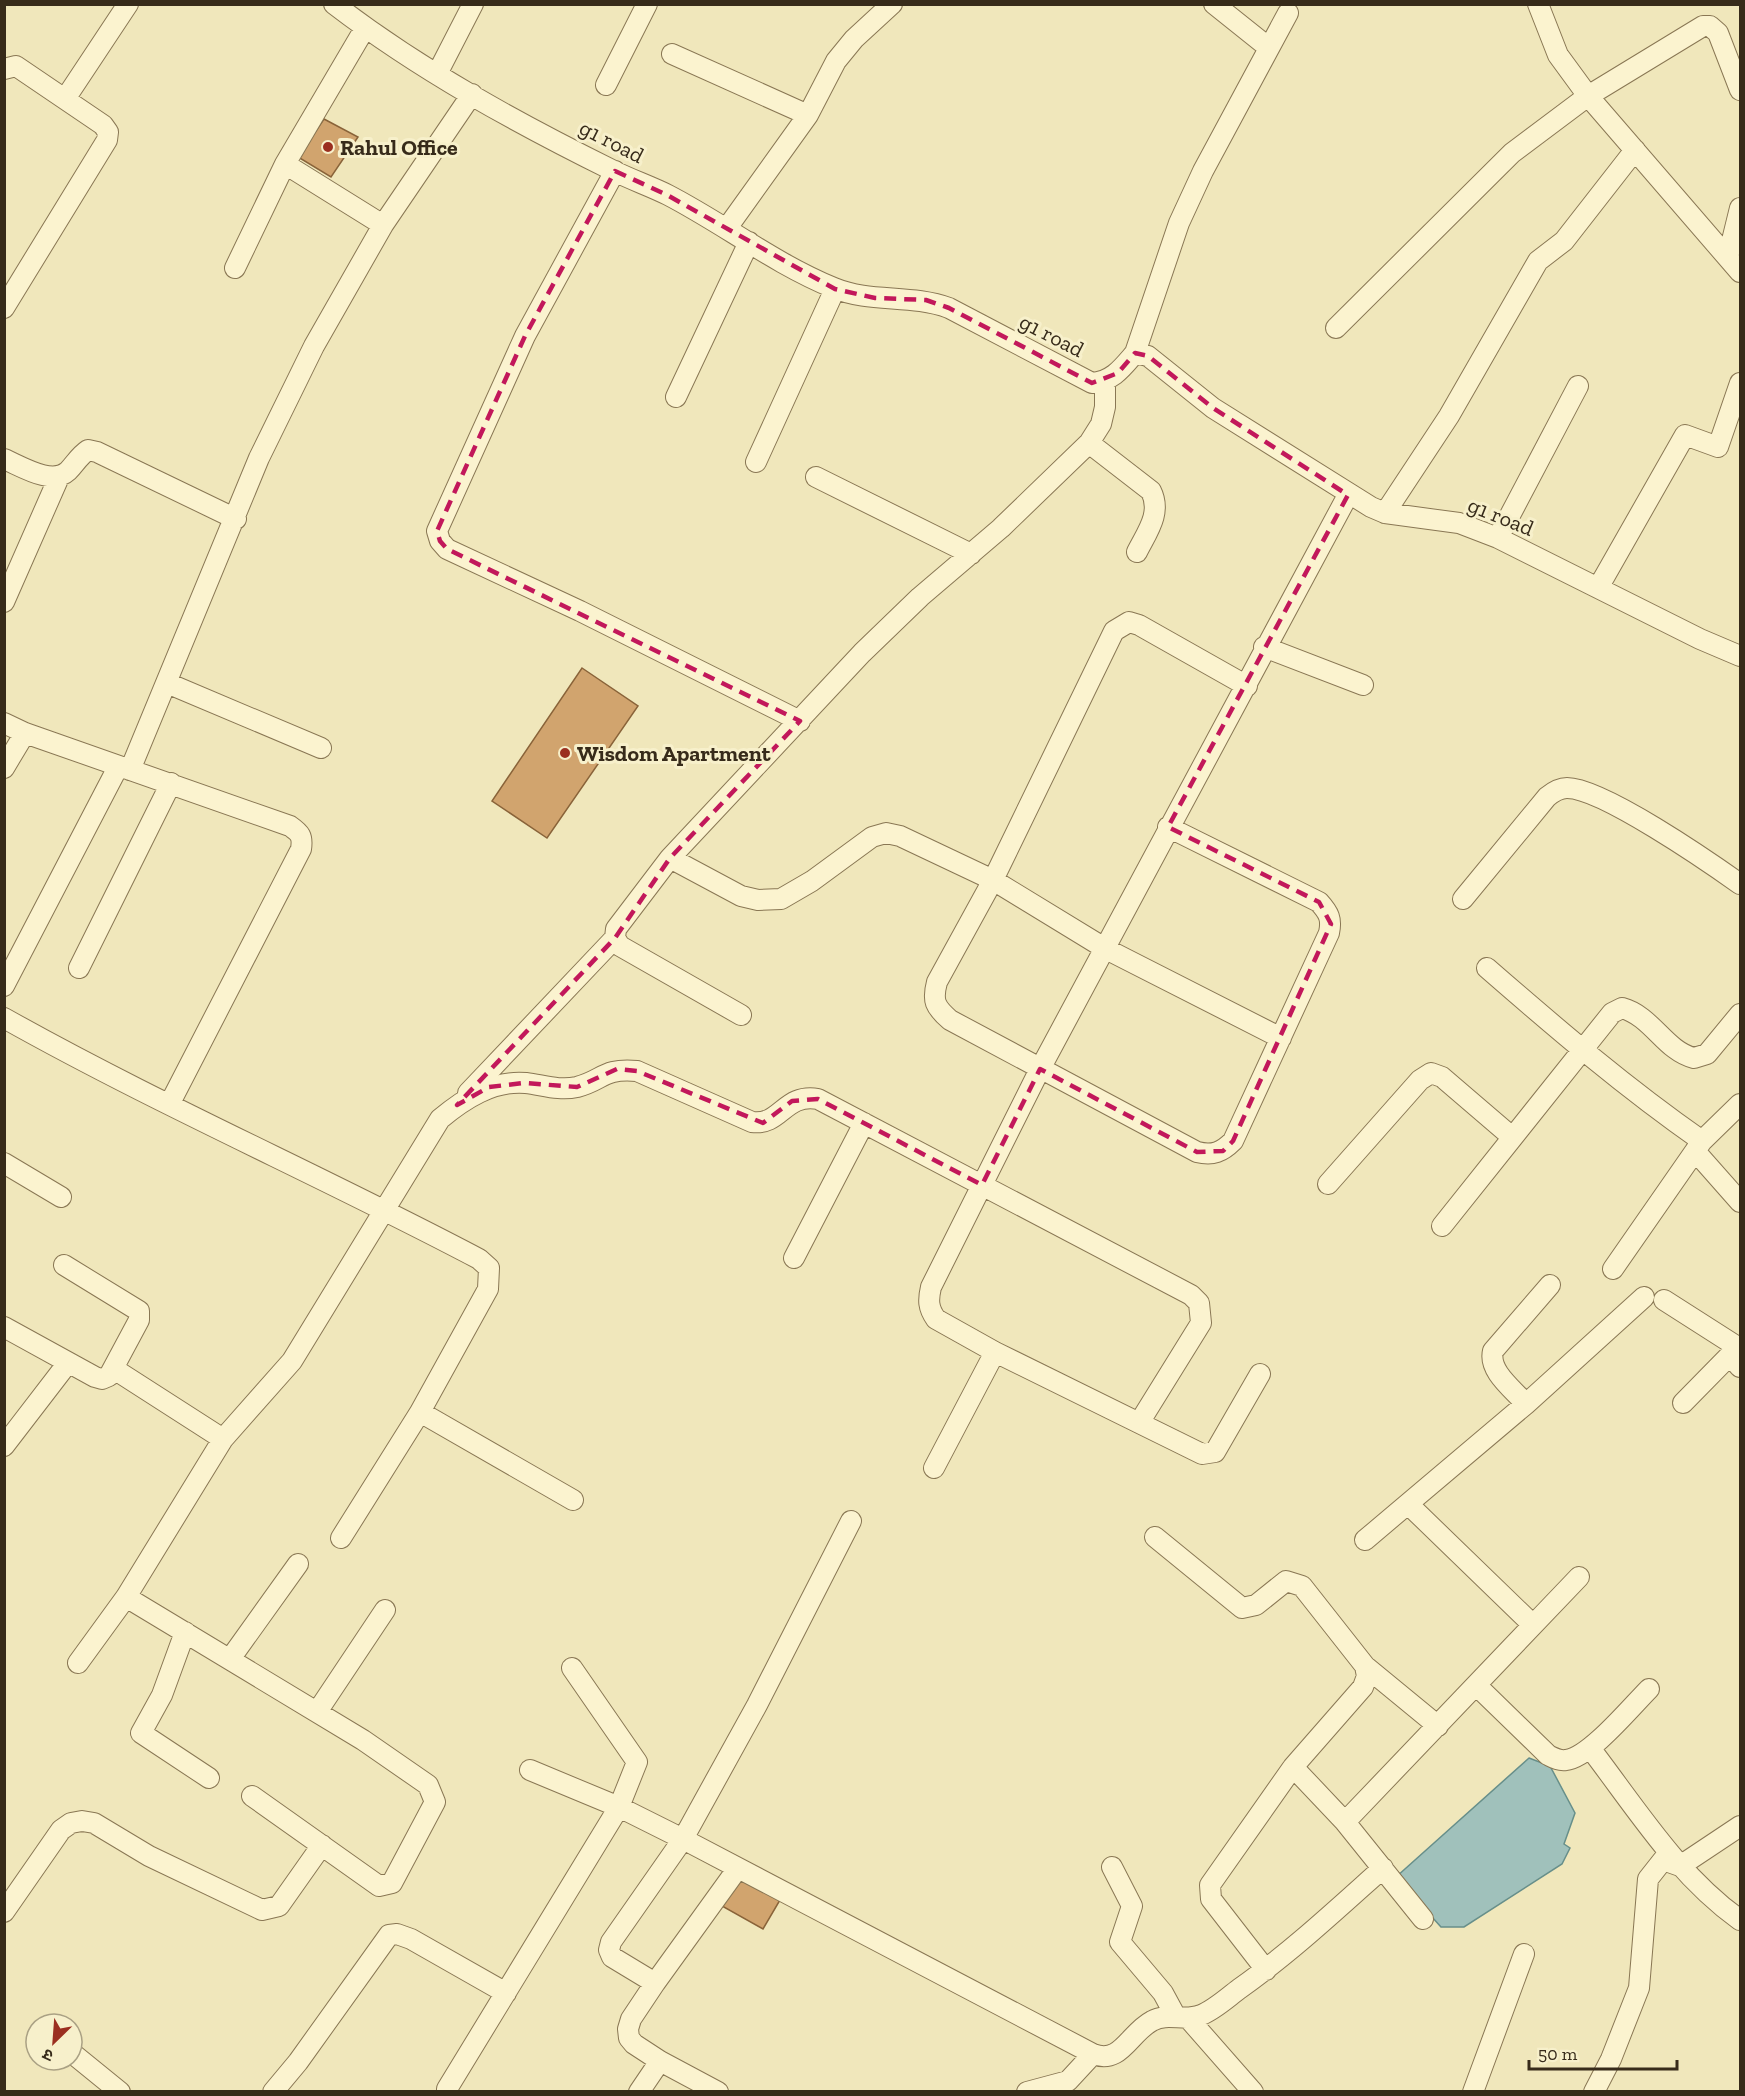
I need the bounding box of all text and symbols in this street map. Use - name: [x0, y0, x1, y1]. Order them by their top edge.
- street label: g1 road: [575, 114, 649, 169]
- place label: Rahul Office: [340, 134, 458, 161]
- marker: Rahul Office: [321, 140, 335, 154]
- street label: g1 road: [1015, 308, 1089, 363]
- street label: g1 road: [1464, 491, 1538, 542]
- place label: Wisdom Apartment: [577, 740, 771, 767]
- marker: Wisdom Apartment: [558, 746, 572, 760]
- north arrow: [24, 2012, 84, 2072]
- scale bar: [1529, 2033, 1678, 2071]
- text: 50 m: [1538, 2043, 1578, 2065]
- text: उ: [39, 2044, 56, 2066]

